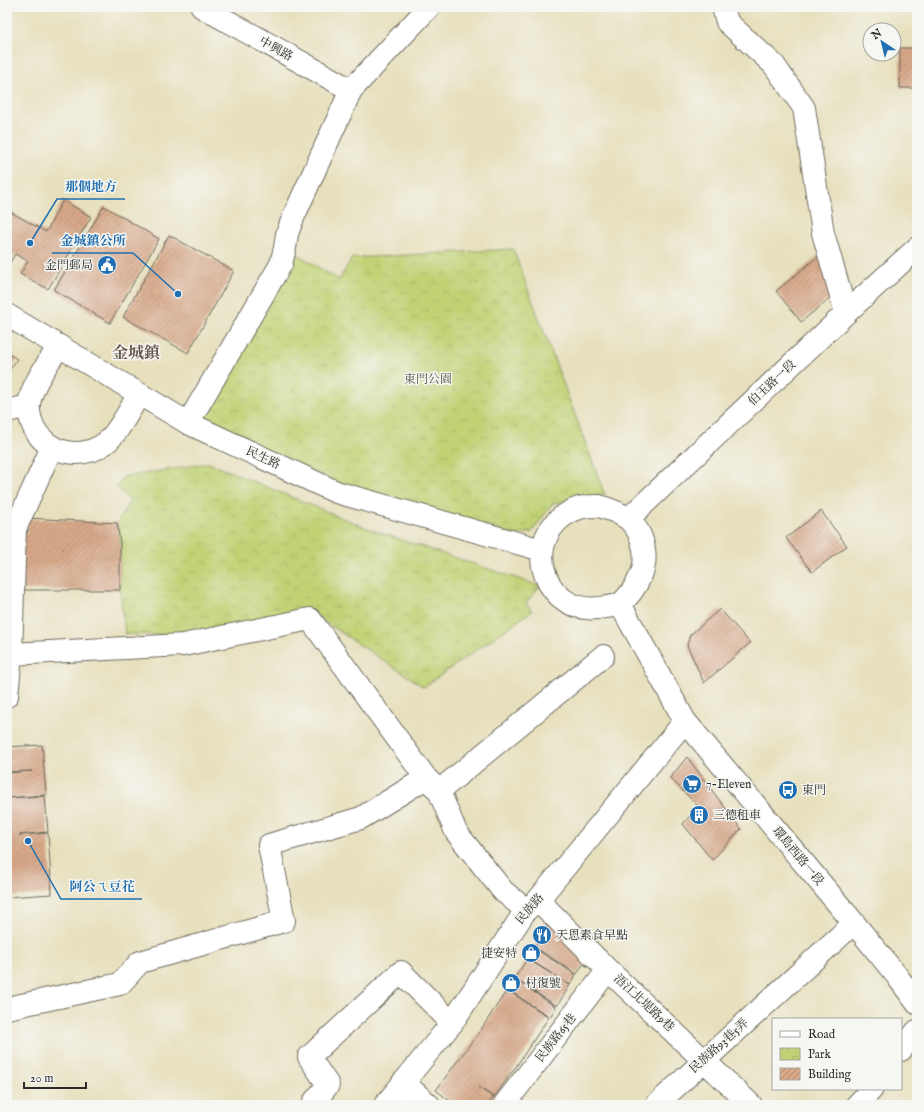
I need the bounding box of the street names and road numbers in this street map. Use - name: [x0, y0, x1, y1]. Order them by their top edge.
- street label: 中興路: [257, 34, 295, 64]
- street label: 伯玉路一段: [745, 357, 799, 409]
- street label: 民生路: [244, 444, 282, 472]
- street label: 環島西路一段: [769, 824, 827, 888]
- street label: 民族路: [513, 890, 547, 928]
- street label: 浯江北堤路9巷: [611, 971, 677, 1035]
- street label: 民族路65巷: [532, 1011, 580, 1065]
- street label: 民族路93巷5弄: [686, 1016, 752, 1076]

